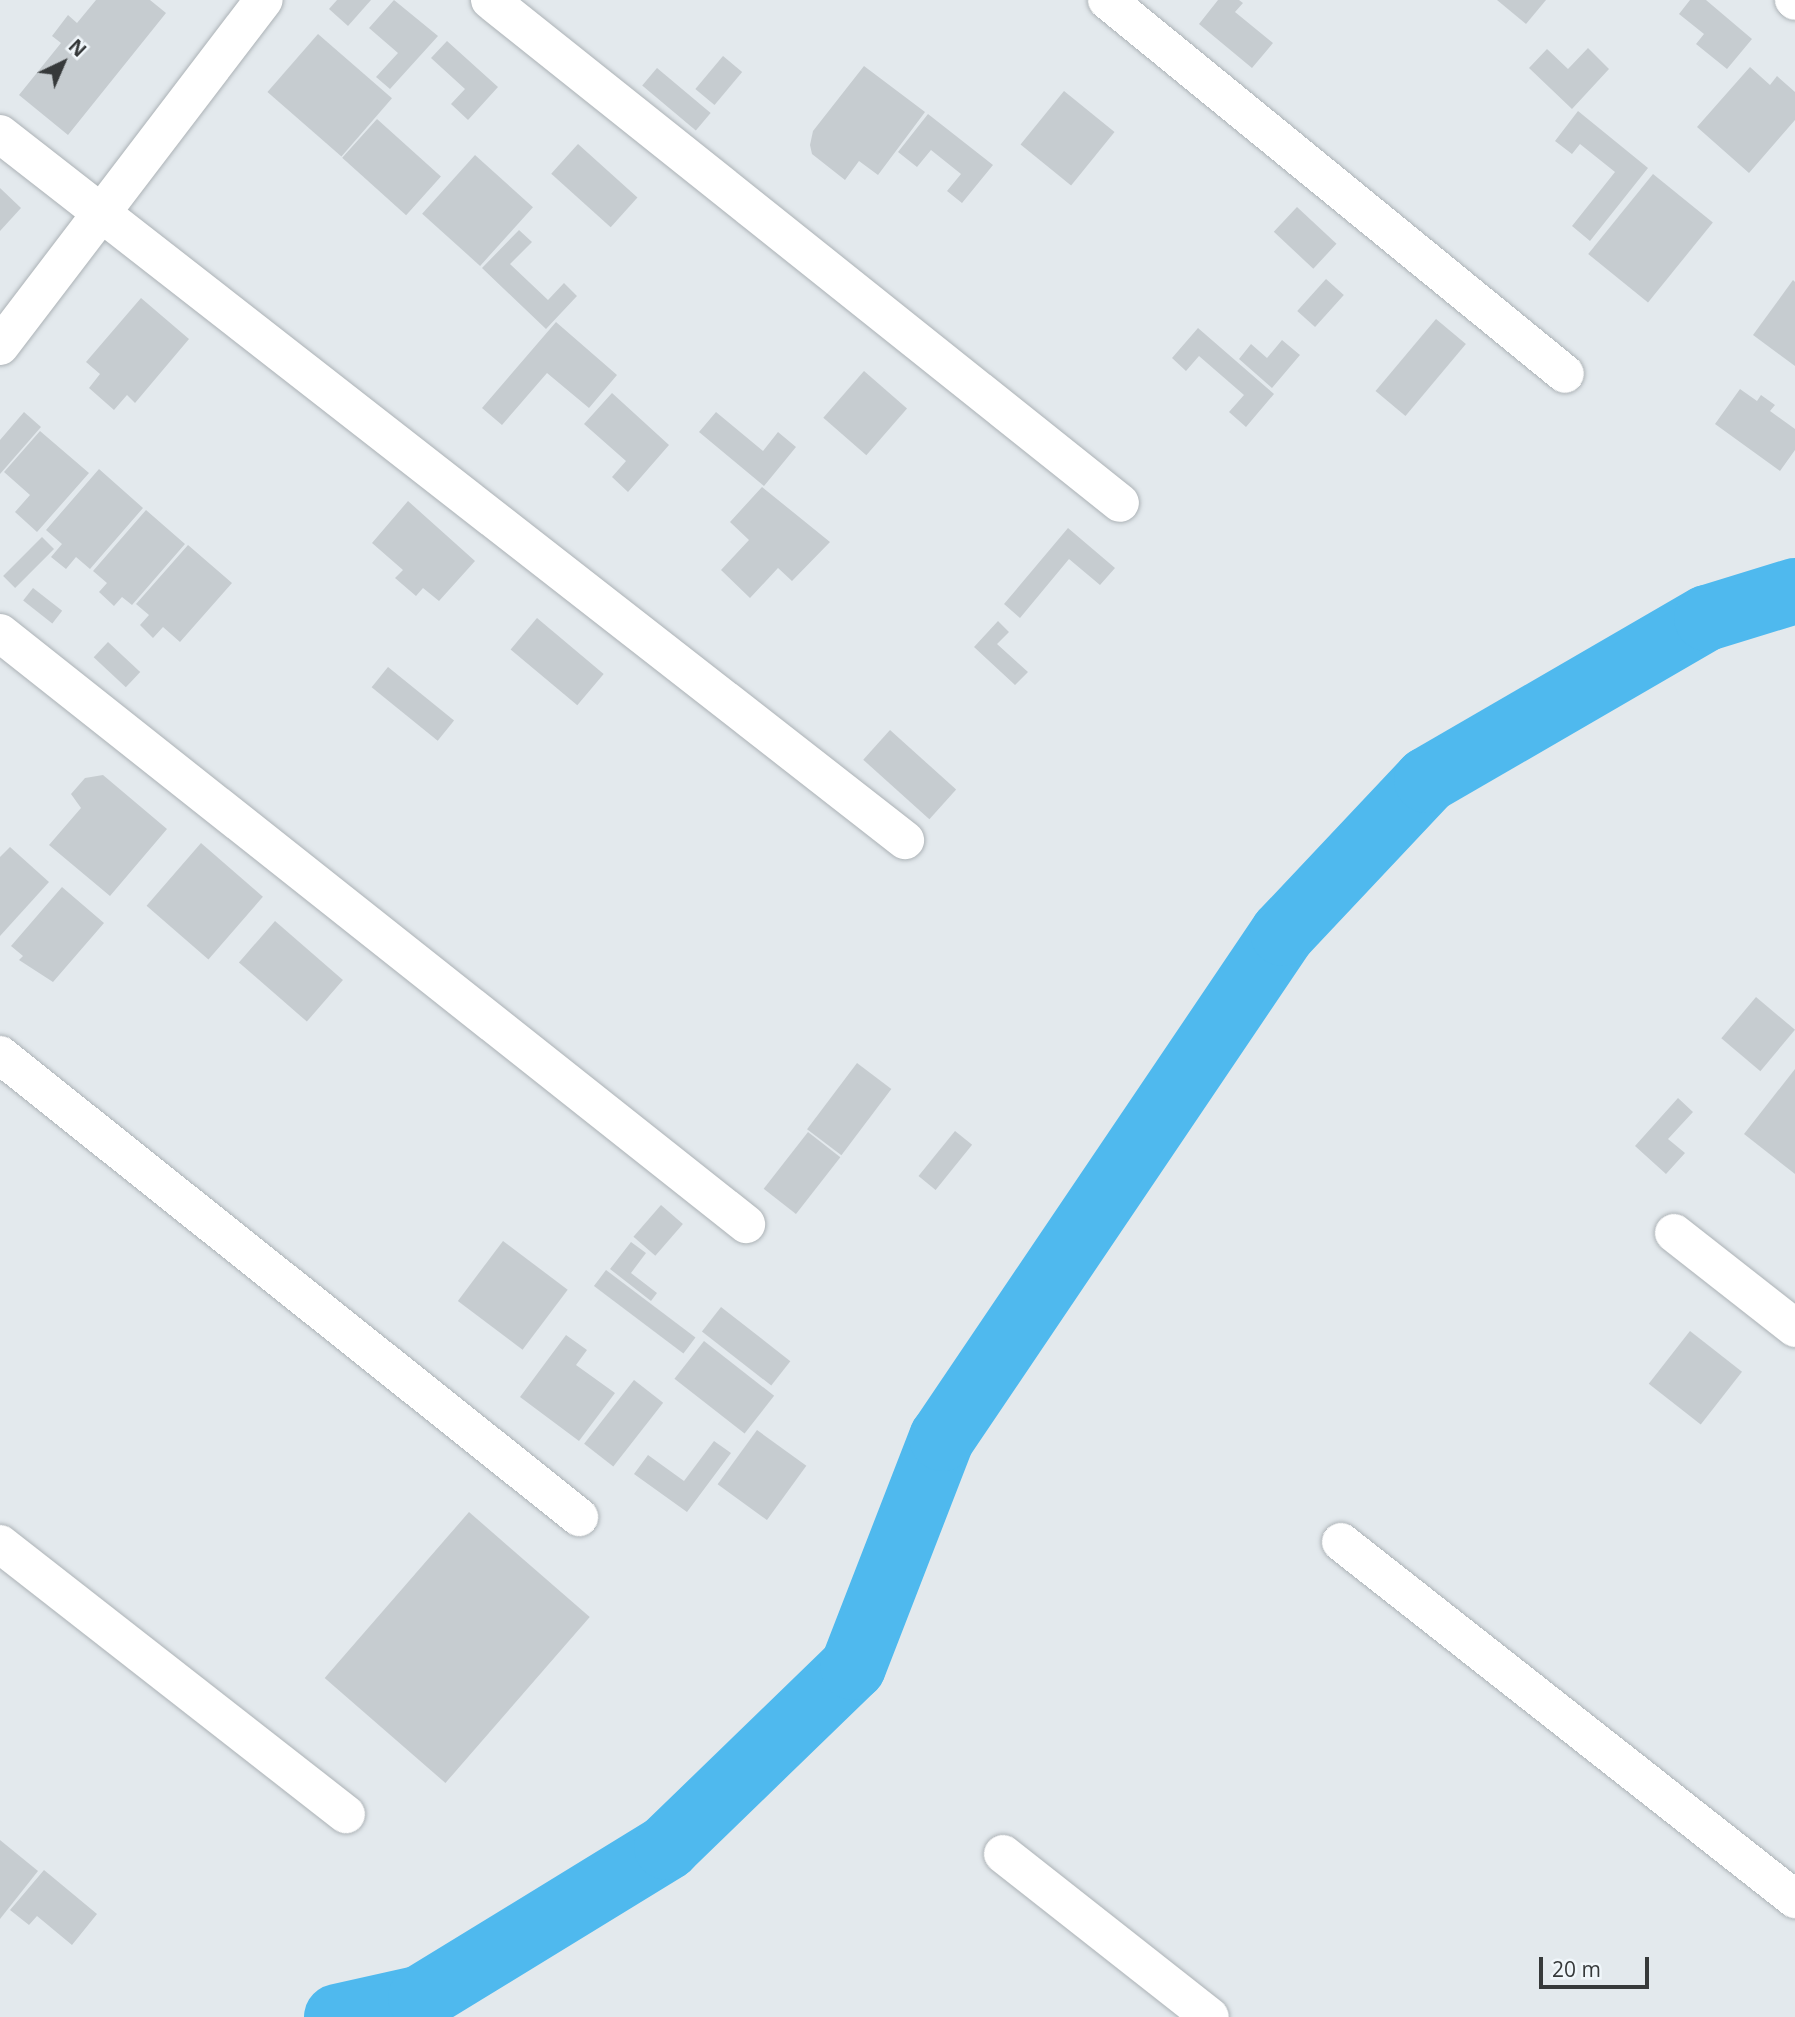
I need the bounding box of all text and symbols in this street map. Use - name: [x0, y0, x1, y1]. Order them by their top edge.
- north arrow: [28, 28, 98, 98]
- text: N: [63, 33, 92, 63]
- scale bar: [1543, 1944, 1653, 1988]
- text: 20 m: [1552, 1955, 1601, 1983]

